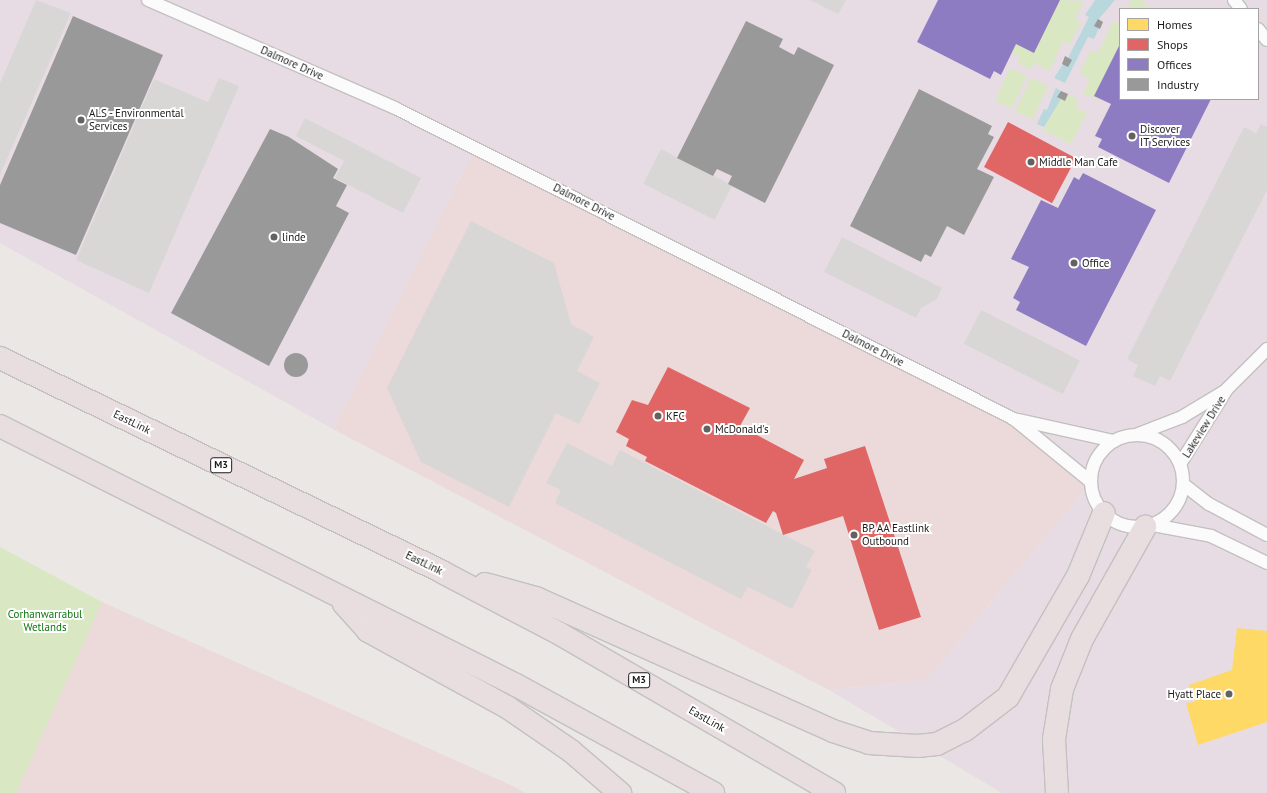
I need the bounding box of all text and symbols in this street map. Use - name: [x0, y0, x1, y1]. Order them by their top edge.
- legend: [1119, 8, 1259, 100]
- text: Homes: [1157, 17, 1192, 32]
- text: Shops: [1157, 37, 1188, 52]
- street label: Dalmore Drive: [258, 43, 326, 83]
- text: Offices: [1157, 57, 1192, 72]
- text: Industry: [1157, 77, 1199, 92]
- place label: ALS - Environmental Services: [89, 107, 186, 133]
- marker: ALS - Environmental Services: [76, 115, 86, 125]
- place label: Discover IT Services: [1140, 123, 1191, 149]
- marker: Discover IT Services: [1127, 131, 1137, 141]
- place label: Middle Man Cafe: [1039, 155, 1118, 169]
- marker: Middle Man Cafe: [1026, 157, 1036, 167]
- street label: Dalmore Drive: [551, 181, 617, 223]
- place label: linde: [282, 230, 306, 244]
- marker: linde: [269, 232, 279, 242]
- place label: Office: [1082, 256, 1109, 270]
- marker: Office: [1069, 258, 1079, 268]
- street label: Dalmore Drive: [840, 327, 906, 369]
- street label: Lakeview Drive: [1180, 393, 1228, 461]
- street label: EastLink: [111, 407, 153, 437]
- place label: KFC: [666, 409, 685, 423]
- marker: KFC: [653, 411, 663, 421]
- place label: McDonald's: [715, 422, 769, 436]
- marker: McDonald's: [702, 424, 712, 434]
- road number: M3: [210, 457, 232, 473]
- place label: BP AA Eastlink Outbound: [862, 522, 930, 548]
- marker: BP AA Eastlink Outbound: [849, 530, 859, 540]
- street label: EastLink: [403, 548, 445, 578]
- park label: Corhanwarrabul Wetlands: [8, 608, 82, 634]
- road number: M3: [628, 672, 650, 688]
- place label: Hyatt Place: [1168, 687, 1221, 701]
- marker: Hyatt Place: [1224, 689, 1234, 699]
- street label: EastLink: [687, 703, 727, 735]

